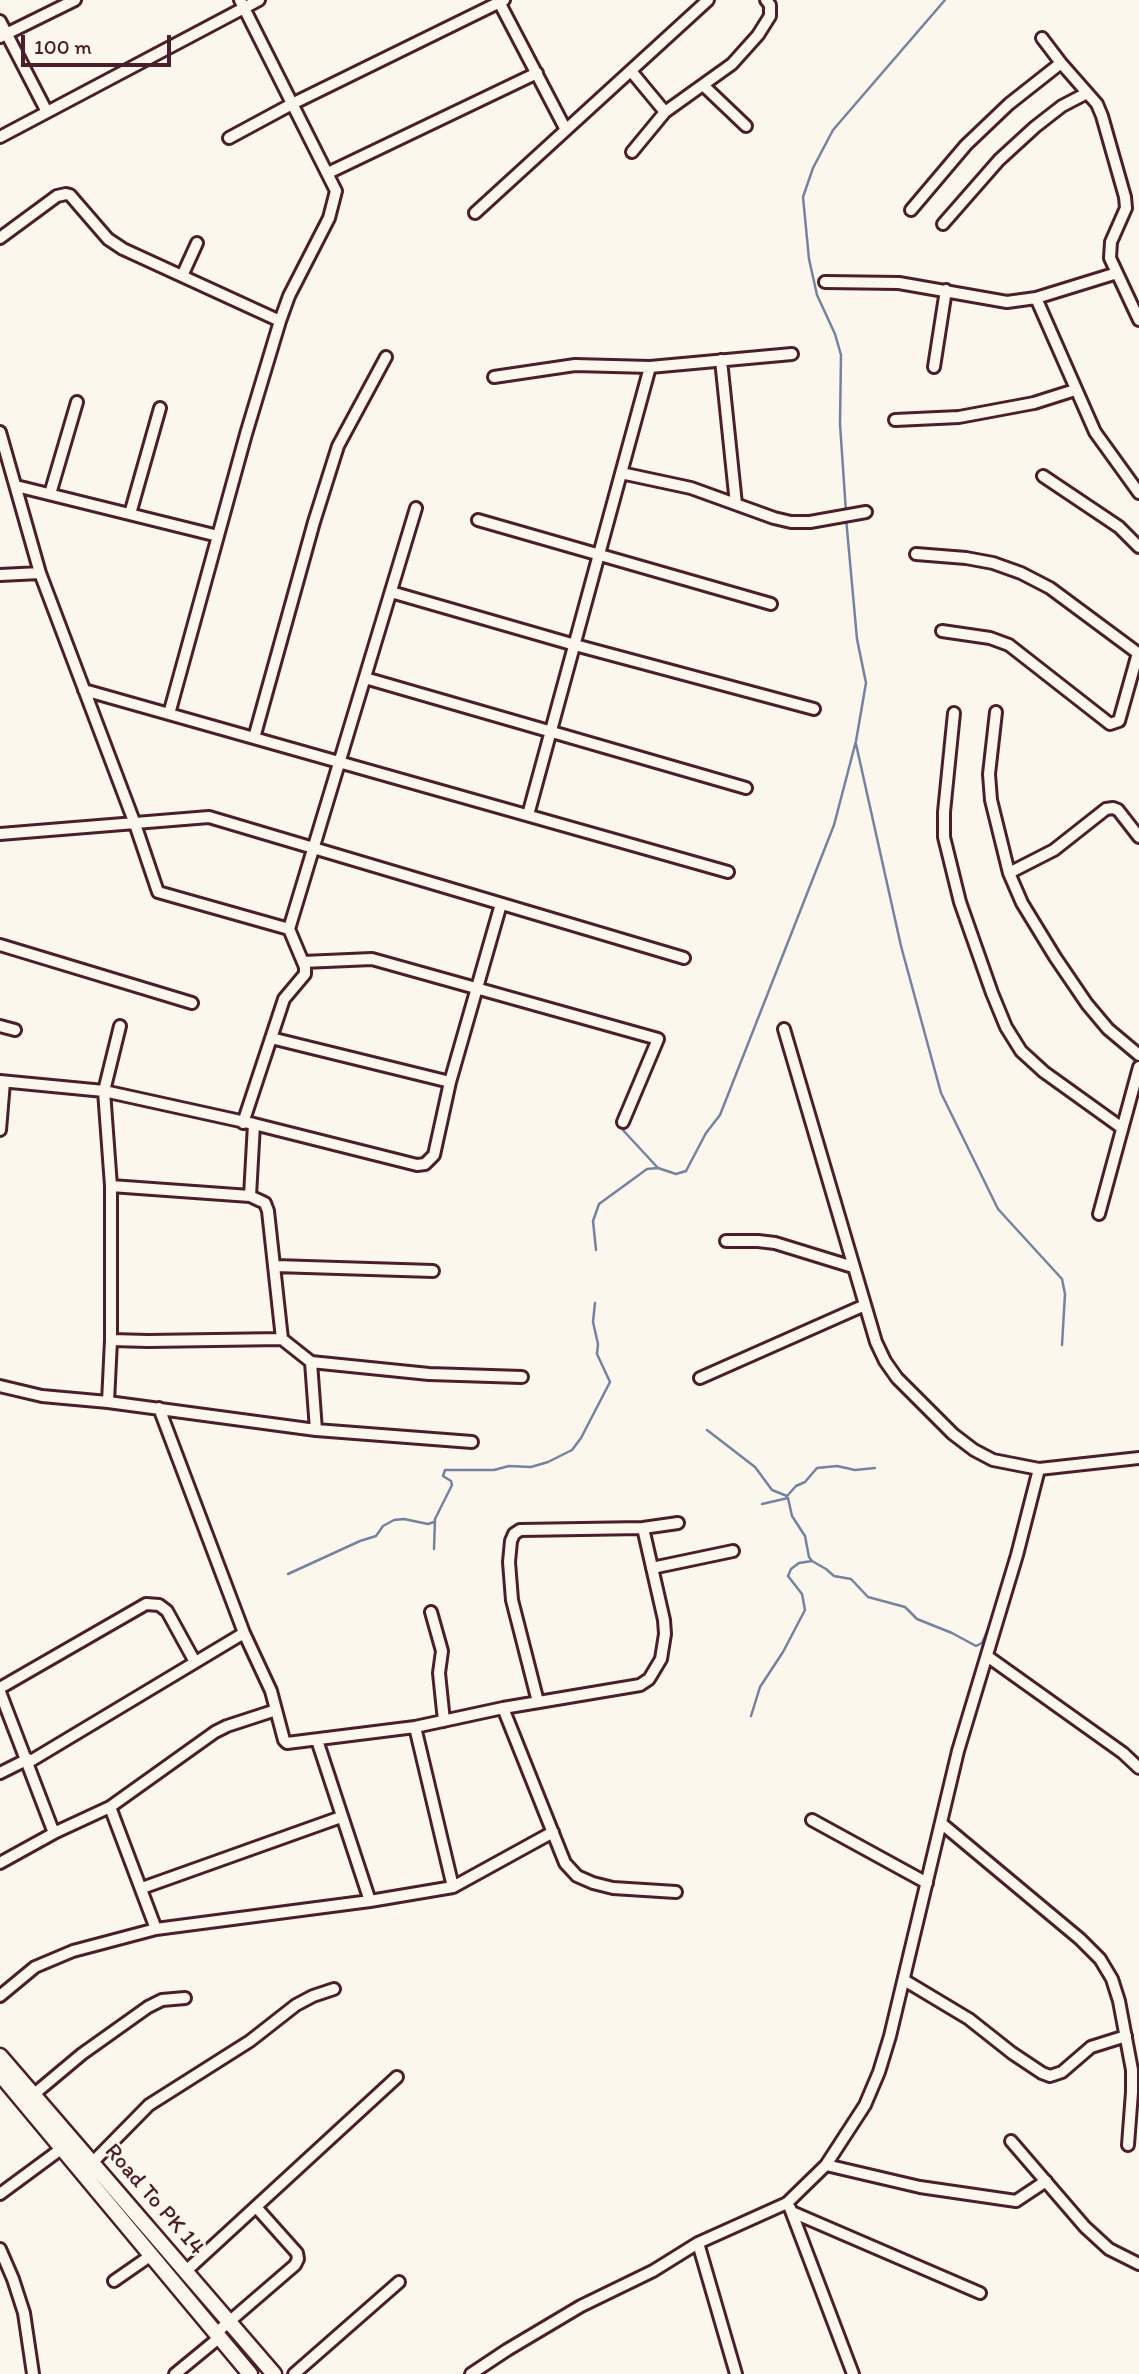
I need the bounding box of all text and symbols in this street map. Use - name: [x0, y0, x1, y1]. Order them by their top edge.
- scale bar: [24, 21, 175, 65]
- text: 100 m: [34, 34, 92, 59]
- street label: Road To PK 14: [98, 2138, 210, 2262]

